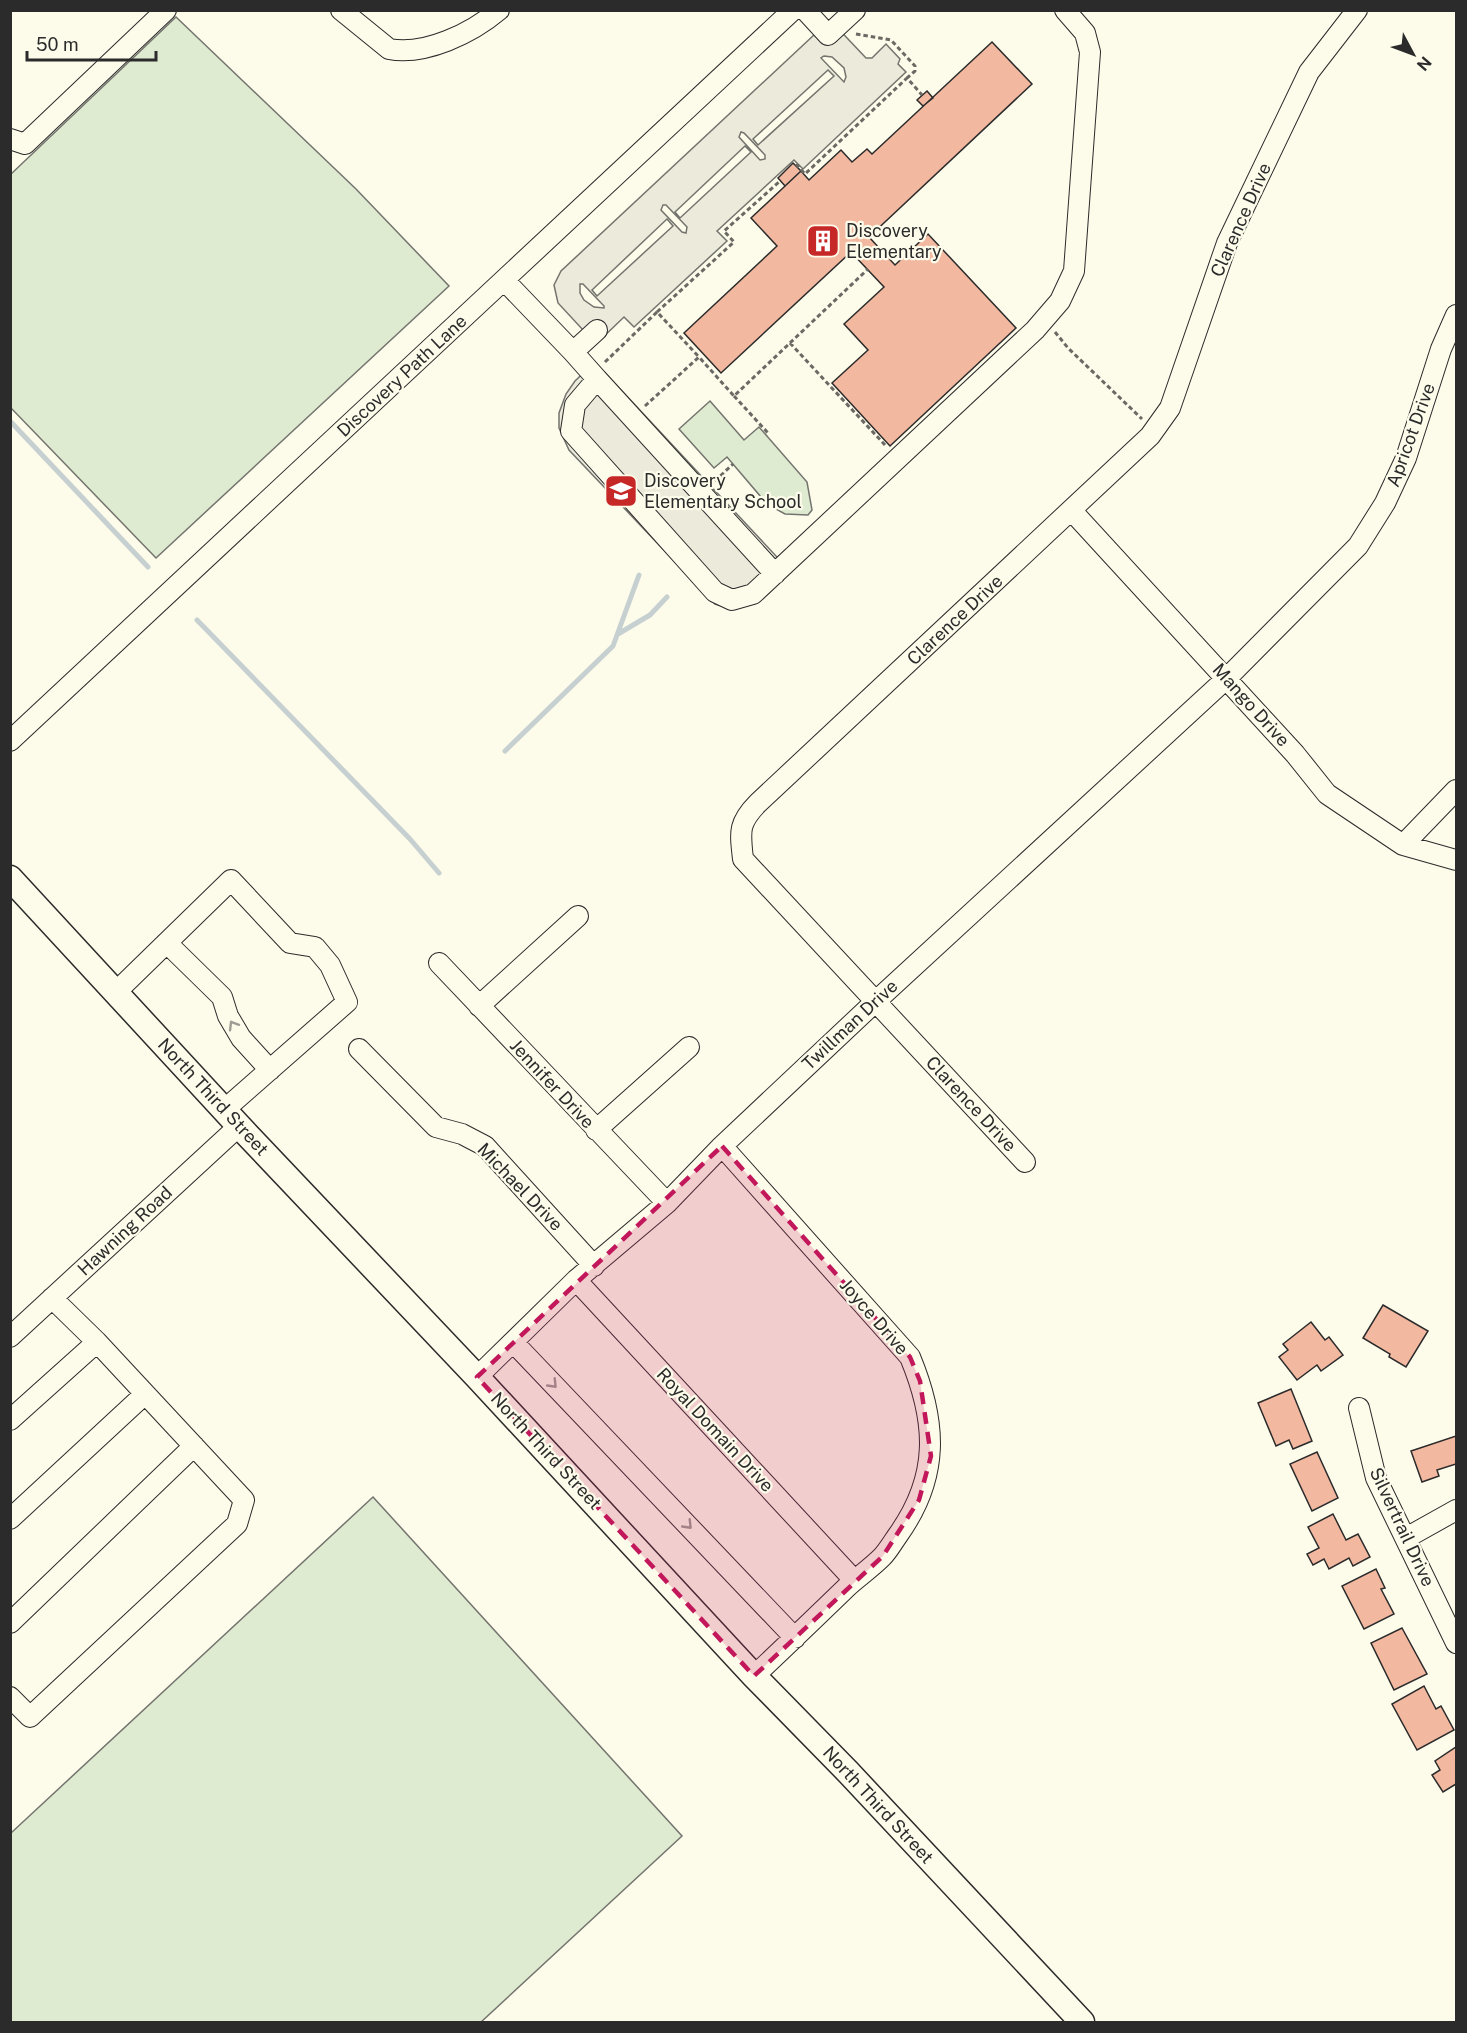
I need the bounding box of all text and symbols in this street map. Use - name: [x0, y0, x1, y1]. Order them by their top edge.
- scale bar: [27, 24, 156, 62]
- north arrow: [1383, 24, 1443, 84]
- text: 50 m: [36, 34, 79, 55]
- text: N: [1413, 53, 1435, 74]
- street label: Clarence Drive: [1206, 160, 1275, 280]
- place label: Discovery Elementary: [846, 220, 942, 262]
- building icon: Discovery Elementary: [805, 223, 841, 259]
- street label: Discovery Path Lane: [333, 310, 471, 441]
- street label: Apricot Drive: [1382, 380, 1439, 490]
- place label: Discovery Elementary School: [644, 470, 802, 512]
- school or university icon: Discovery Elementary School: [603, 473, 639, 509]
- street label: Clarence Drive: [903, 570, 1007, 669]
- street label: Mango Drive: [1209, 659, 1294, 751]
- street label: Twillman Drive: [798, 975, 902, 1074]
- one-way arrow: [229, 1021, 240, 1031]
- street label: North Third Street: [154, 1034, 273, 1160]
- street label: Jennifer Drive: [506, 1035, 599, 1133]
- street label: Clarence Drive: [922, 1052, 1021, 1156]
- street label: Michael Drive: [473, 1139, 567, 1235]
- street label: Hawning Road: [73, 1182, 176, 1280]
- street label: Joyce Drive: [836, 1274, 913, 1359]
- street label: Royal Domain Drive: [653, 1363, 778, 1496]
- one-way arrow: [546, 1377, 557, 1388]
- street label: North Third Street: [487, 1388, 606, 1514]
- street label: Silvertrail Drive: [1366, 1464, 1439, 1590]
- one-way arrow: [681, 1519, 692, 1529]
- street label: North Third Street: [819, 1742, 938, 1868]

